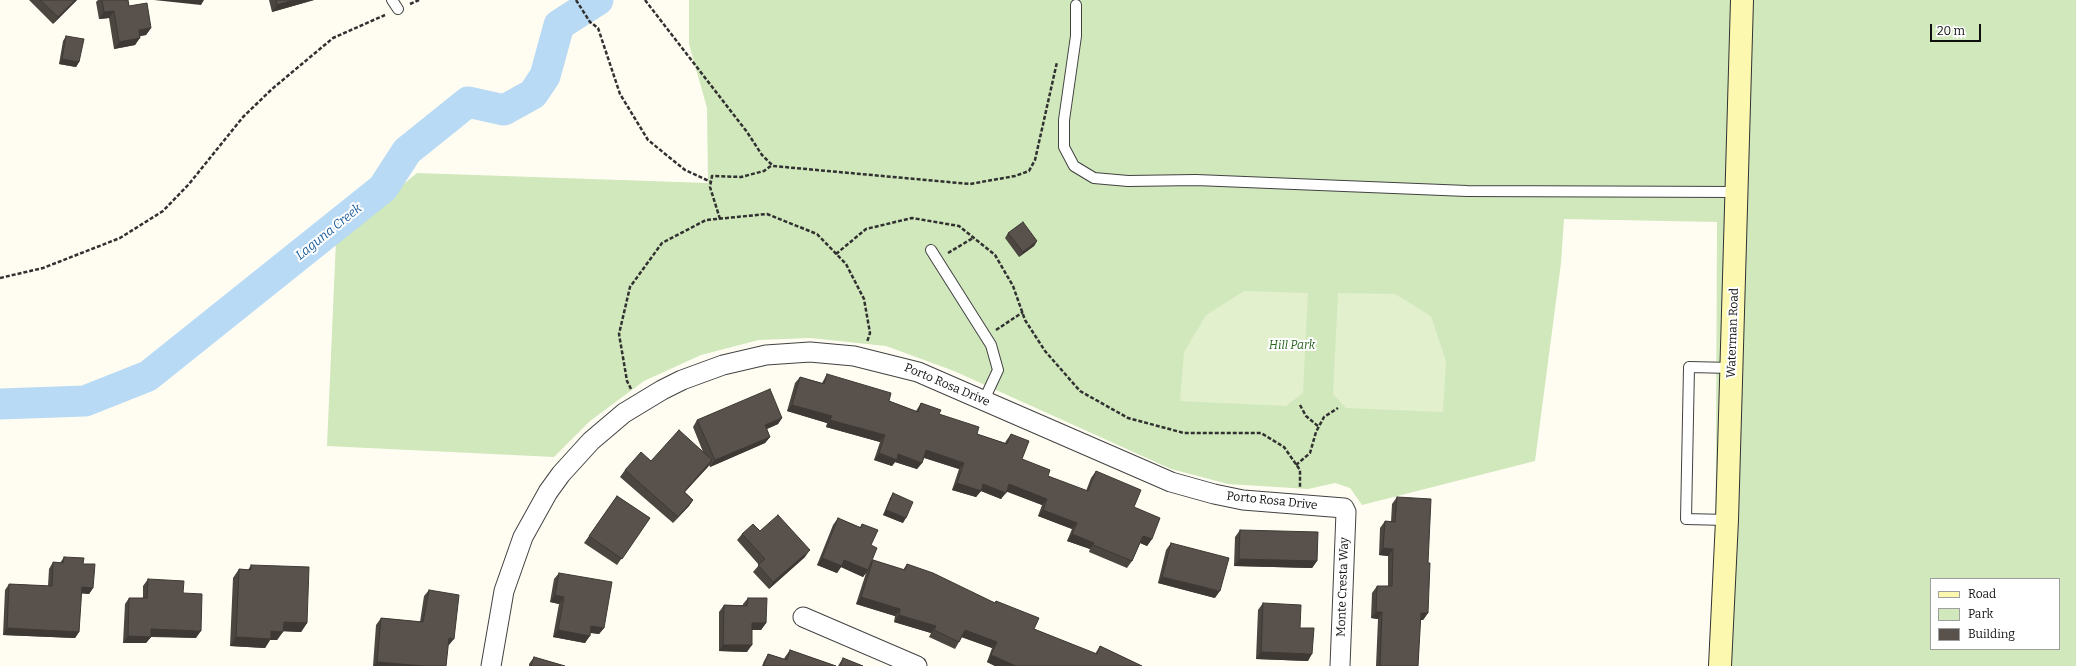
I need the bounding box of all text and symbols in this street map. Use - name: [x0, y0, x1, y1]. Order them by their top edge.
- scale bar: [1932, 16, 1983, 42]
- text: 20 m: [1937, 24, 1965, 38]
- water label: Laguna Creek: [293, 201, 365, 263]
- street label: Waterman Road: [1724, 288, 1742, 378]
- park label: Hill Park: [1269, 339, 1315, 353]
- street label: Porto Rosa Drive: [902, 361, 992, 409]
- street label: Porto Rosa Drive: [1226, 489, 1318, 513]
- street label: Monte Cresta Way: [1334, 537, 1352, 637]
- legend: [1930, 578, 2060, 650]
- text: Road: [1968, 587, 1996, 601]
- text: Park: [1968, 607, 1993, 621]
- text: Building: [1968, 627, 2015, 641]

